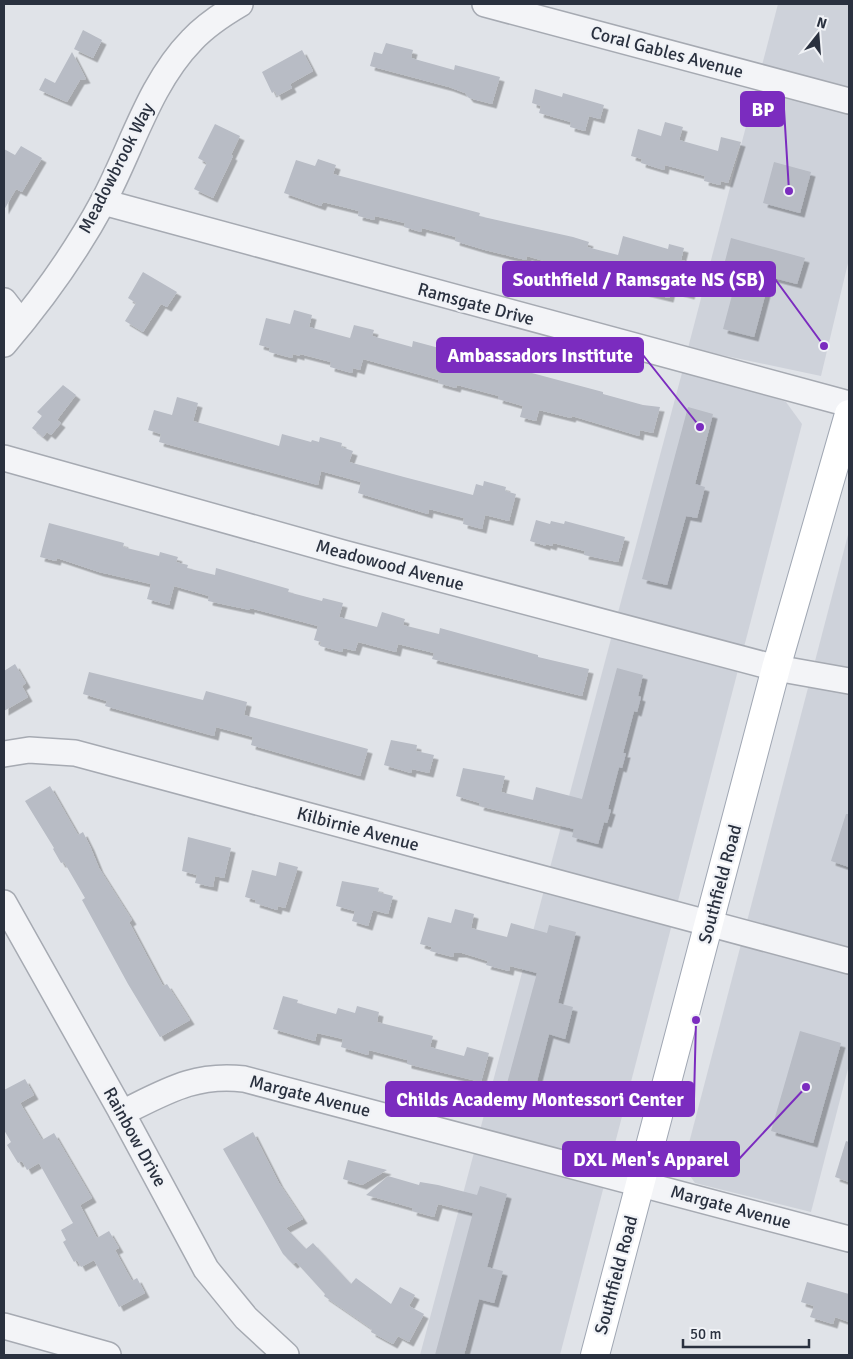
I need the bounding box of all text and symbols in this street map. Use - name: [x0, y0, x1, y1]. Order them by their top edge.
- north arrow: [793, 10, 843, 60]
- text: N: [815, 13, 829, 33]
- street label: Coral Gables Avenue: [588, 21, 746, 83]
- callout: BP: [741, 92, 784, 126]
- street label: Meadowbrook Way: [74, 98, 159, 237]
- text: BP: [752, 98, 774, 122]
- callout: Southfield / Ramsgate NS (SB): [503, 262, 775, 296]
- text: Southfield / Ramsgate NS (SB): [513, 268, 765, 292]
- street label: Ramsgate Drive: [415, 278, 537, 330]
- callout: Ambassadors Institute: [437, 338, 643, 372]
- text: Ambassadors Institute: [447, 344, 633, 368]
- street label: Meadowood Avenue: [313, 535, 467, 595]
- street label: Kilbirnie Avenue: [294, 802, 422, 856]
- street label: Southfield Road: [694, 822, 746, 946]
- street label: Margate Avenue: [247, 1070, 373, 1122]
- callout: Childs Academy Montessori Center: [386, 1082, 694, 1116]
- street label: Rainbow Drive: [99, 1083, 171, 1191]
- text: Childs Academy Montessori Center: [396, 1088, 684, 1112]
- callout: DXL Men's Apparel: [563, 1142, 739, 1176]
- text: DXL Men's Apparel: [573, 1148, 729, 1172]
- street label: Margate Avenue: [668, 1180, 794, 1234]
- street label: Southfield Road: [590, 1213, 642, 1337]
- scale bar: [683, 1316, 809, 1348]
- text: 50 m: [690, 1325, 721, 1343]

